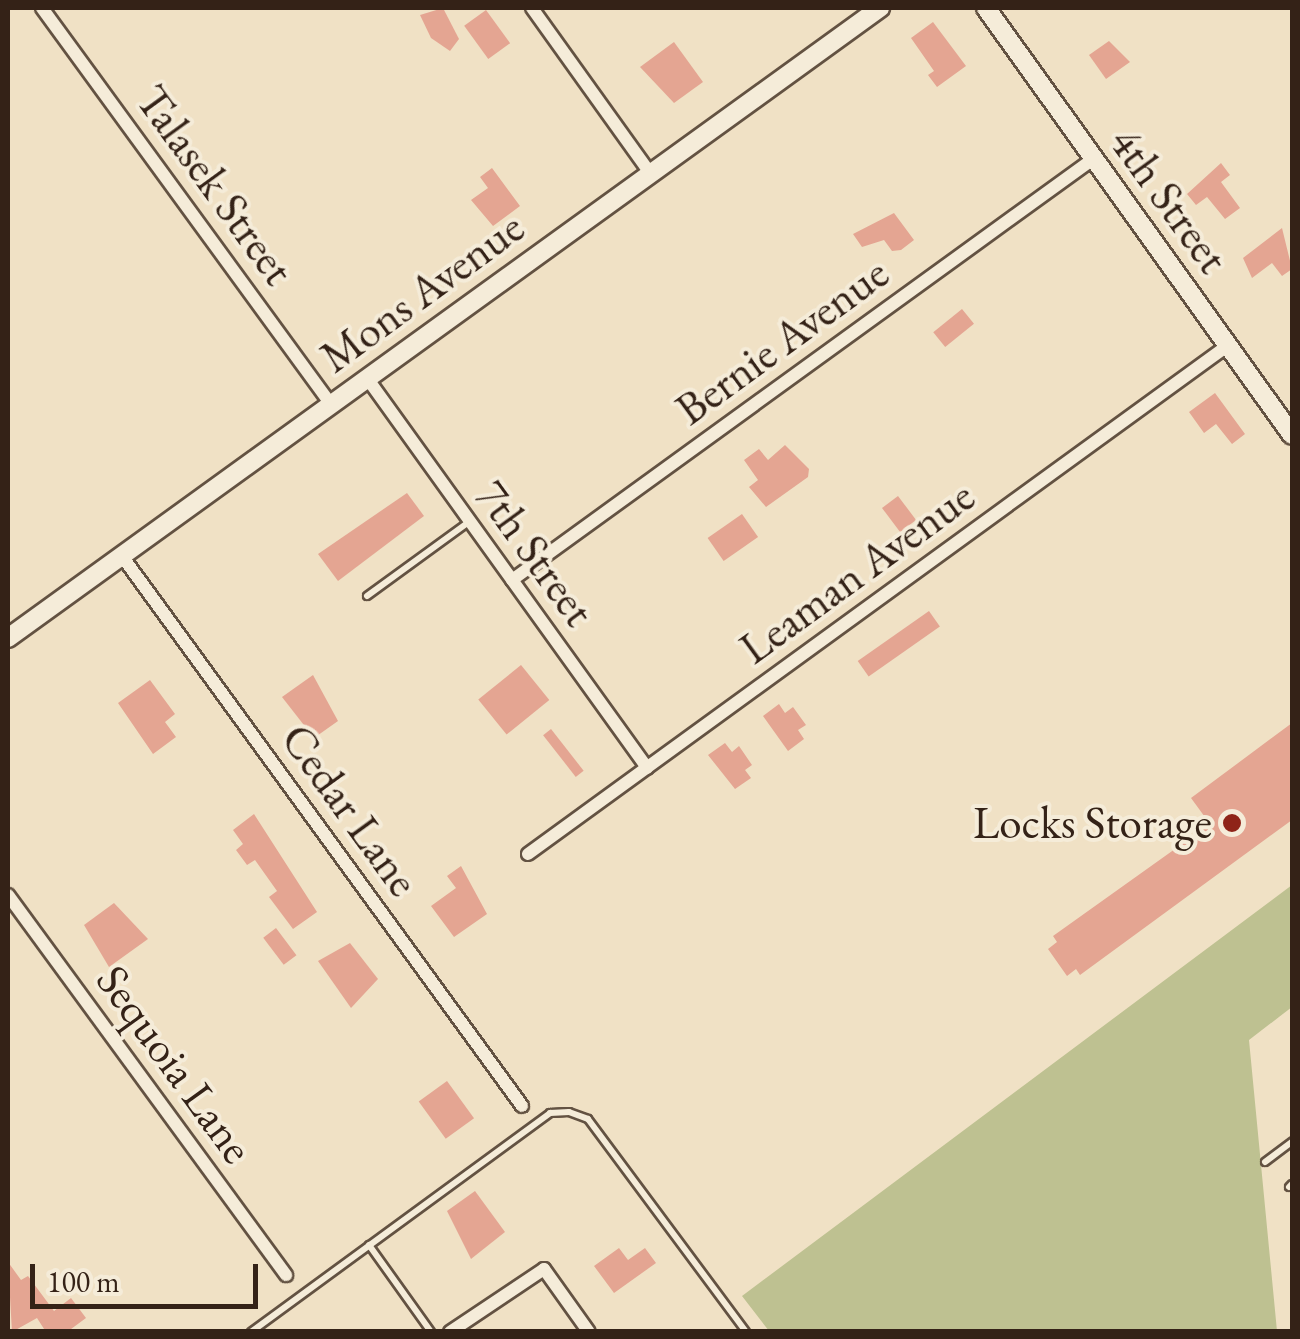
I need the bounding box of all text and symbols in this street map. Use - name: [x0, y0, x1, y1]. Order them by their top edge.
- street label: Talasek Street: [125, 75, 305, 295]
- street label: 4th Street: [1098, 117, 1240, 283]
- street label: Mons Avenue: [310, 200, 534, 384]
- street label: Bernie Avenue: [665, 246, 899, 436]
- street label: Leaman Avenue: [729, 469, 985, 675]
- street label: 7th Street: [464, 470, 606, 636]
- street label: Cedar Lane: [270, 713, 430, 907]
- place label: Locks Storage: [973, 796, 1212, 850]
- marker: Locks Storage: [1221, 812, 1243, 834]
- street label: Sequoia Lane: [85, 955, 265, 1173]
- scale bar: [35, 1244, 262, 1306]
- text: 100 m: [47, 1262, 120, 1301]

